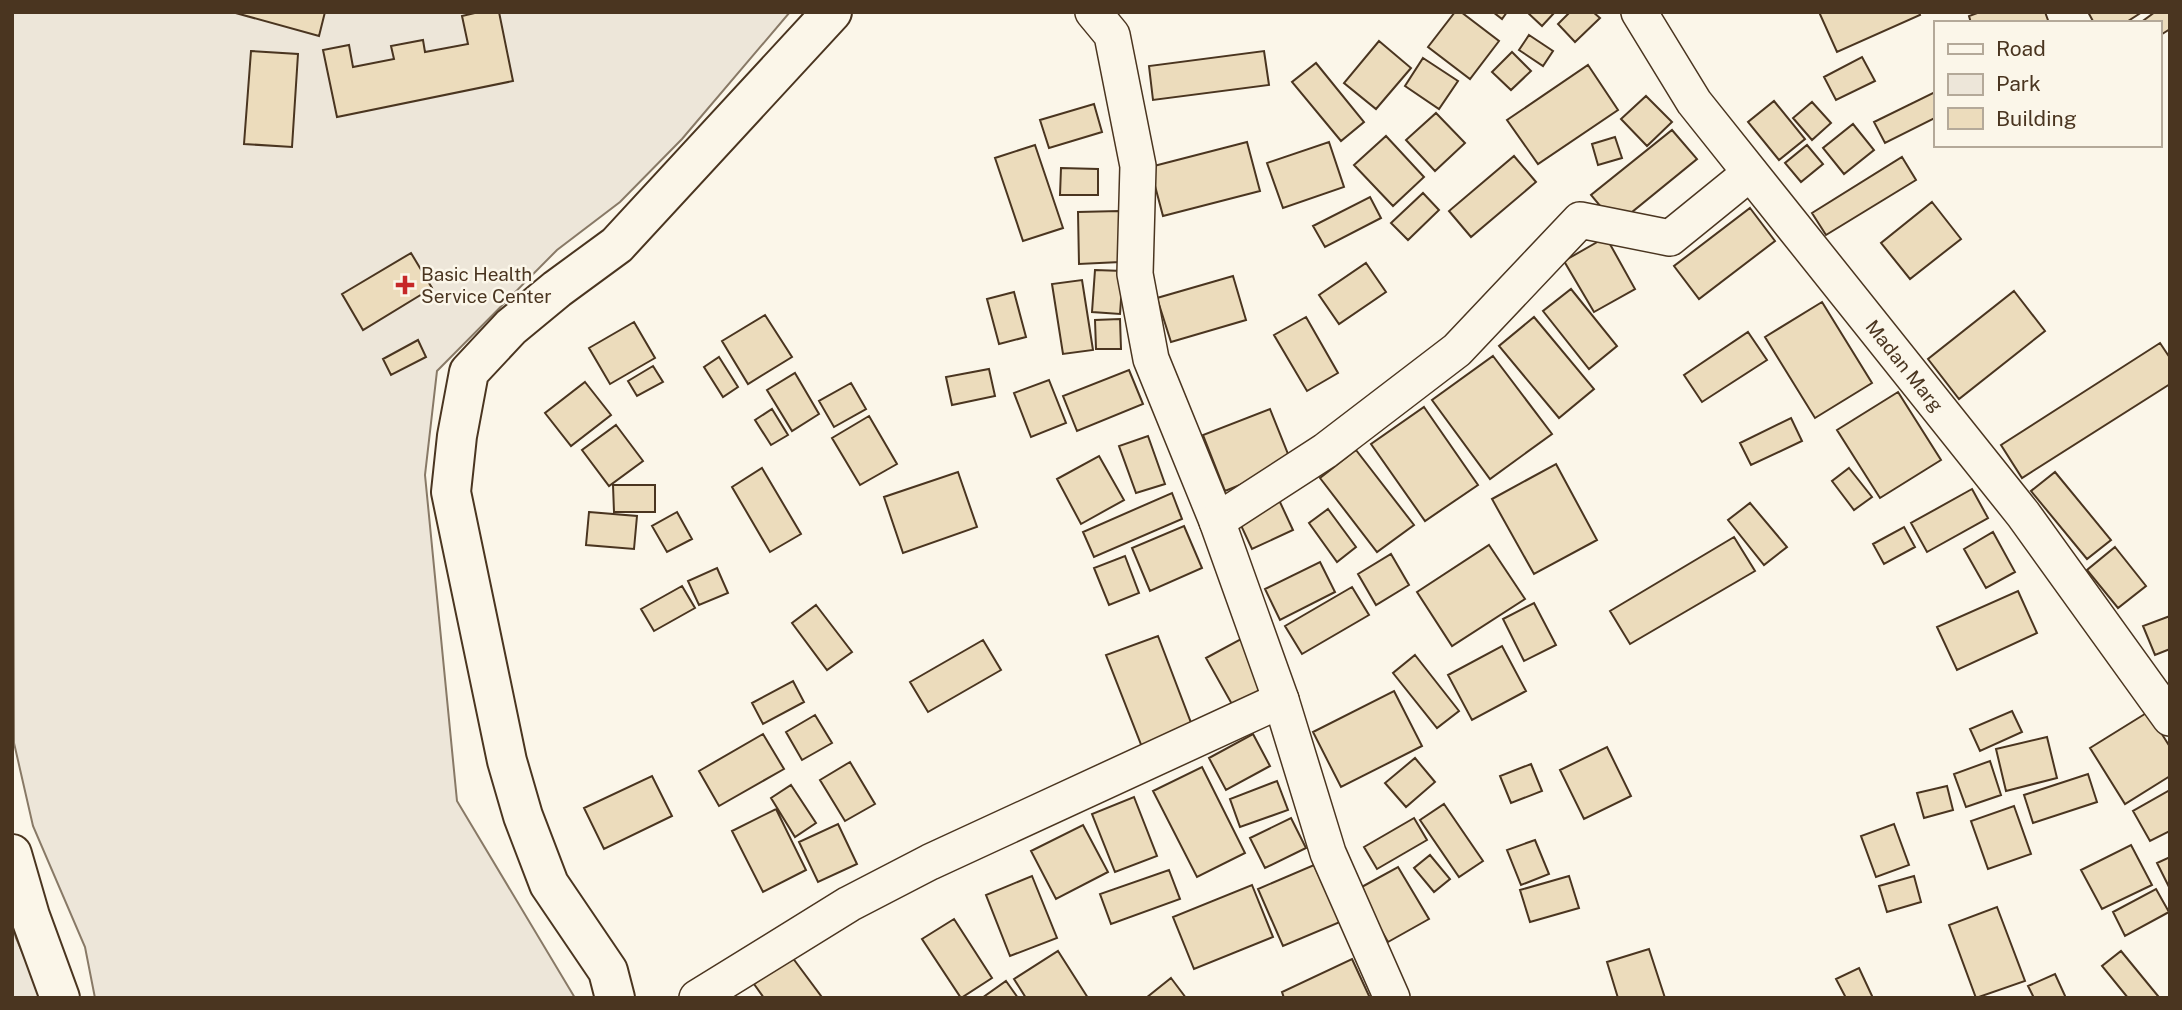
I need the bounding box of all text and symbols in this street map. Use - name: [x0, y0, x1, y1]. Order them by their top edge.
- legend: [1934, 21, 2161, 147]
- text: Road: [1996, 36, 2046, 61]
- text: Park: [1996, 71, 2041, 96]
- text: Building: [1996, 106, 2077, 131]
- place label: Basic Health Service Center: [421, 263, 552, 307]
- marker: Basic Health Service Center: [395, 275, 415, 295]
- street label: Madan Marg: [1861, 316, 1948, 416]

